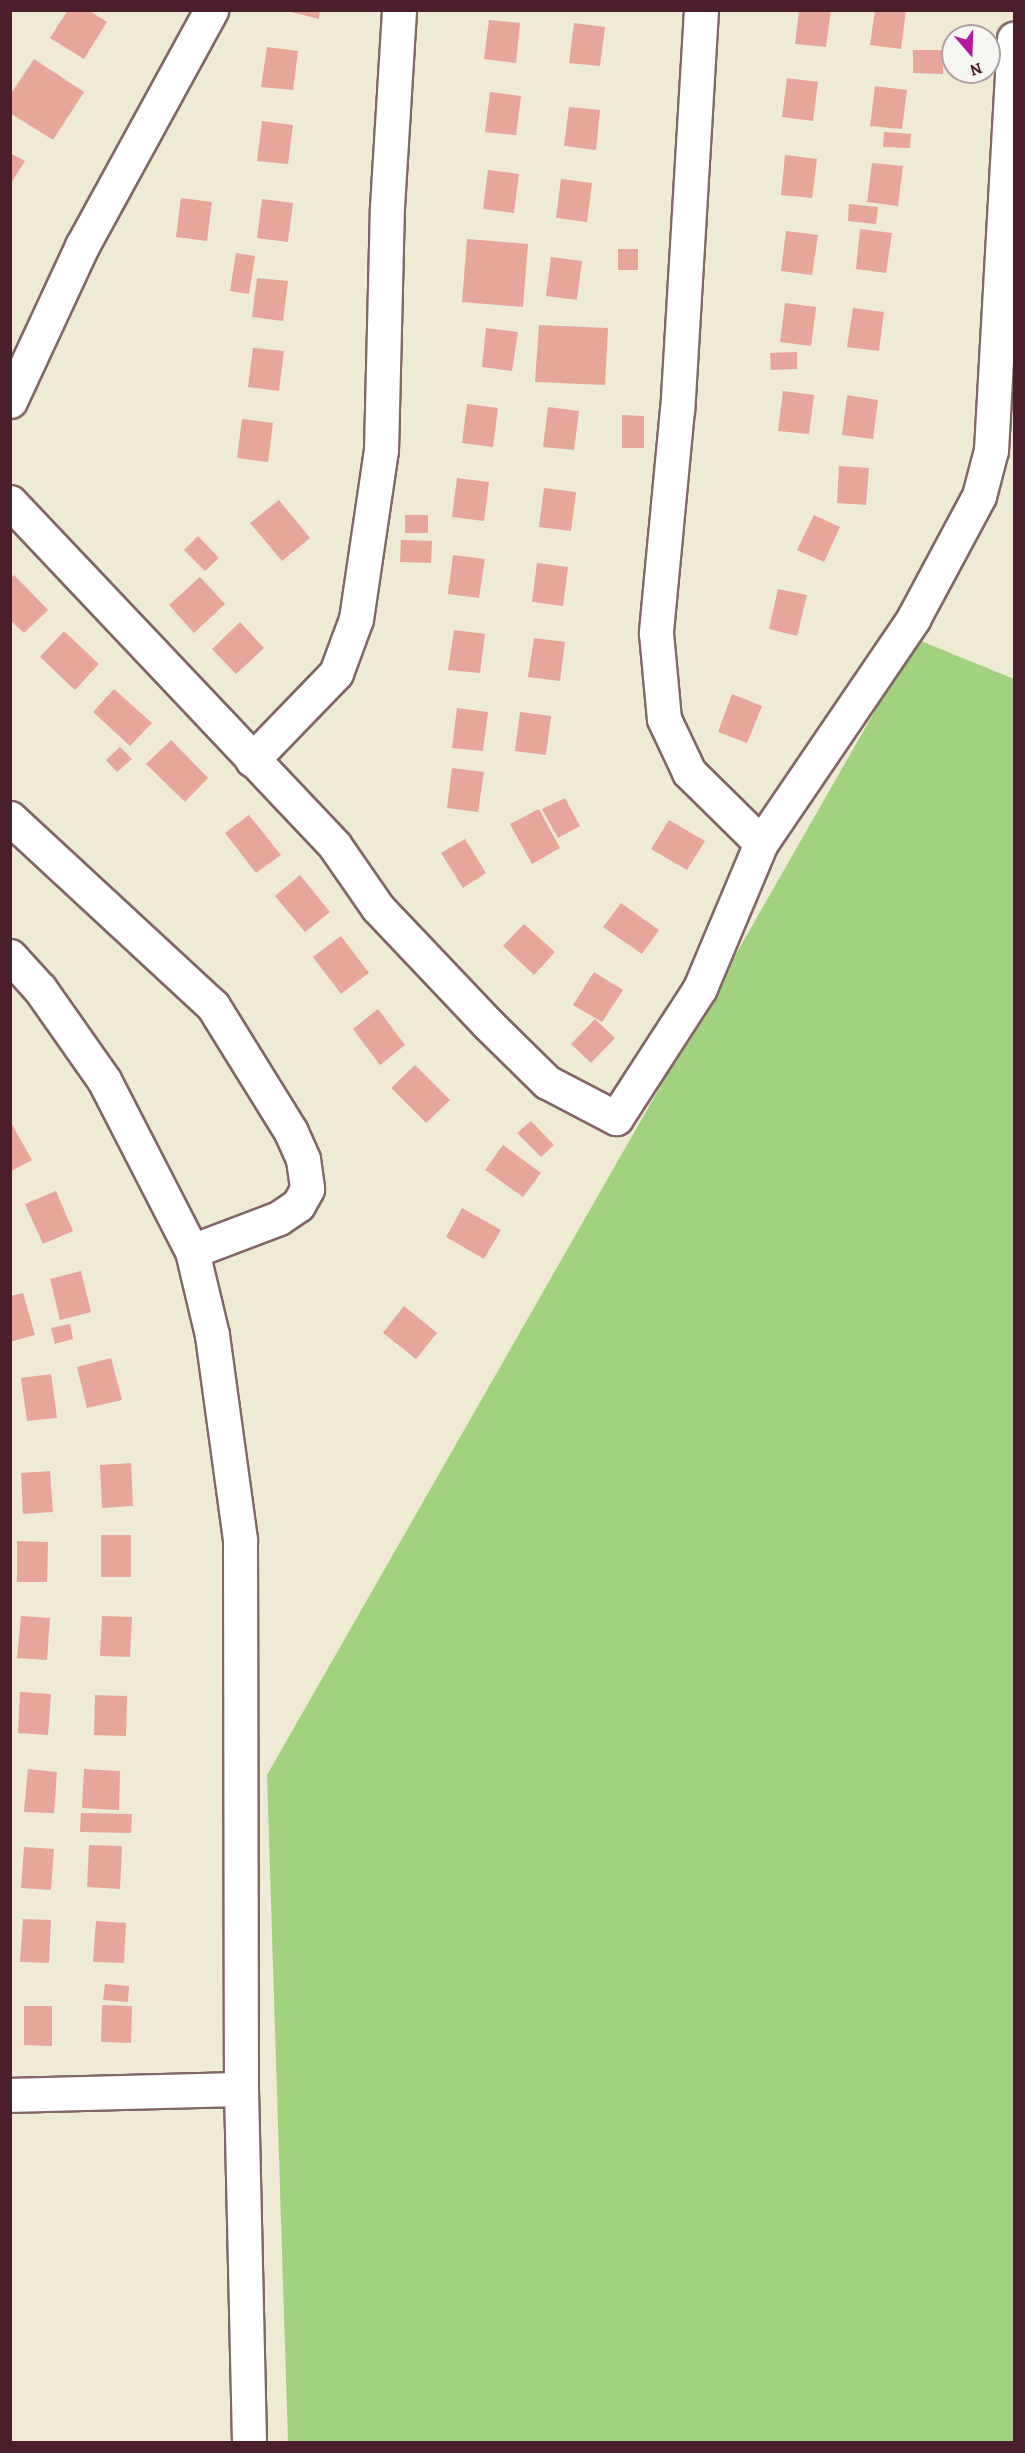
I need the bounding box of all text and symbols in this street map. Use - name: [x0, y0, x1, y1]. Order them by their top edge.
- north arrow: [941, 24, 1001, 84]
- text: N: [967, 57, 985, 81]

